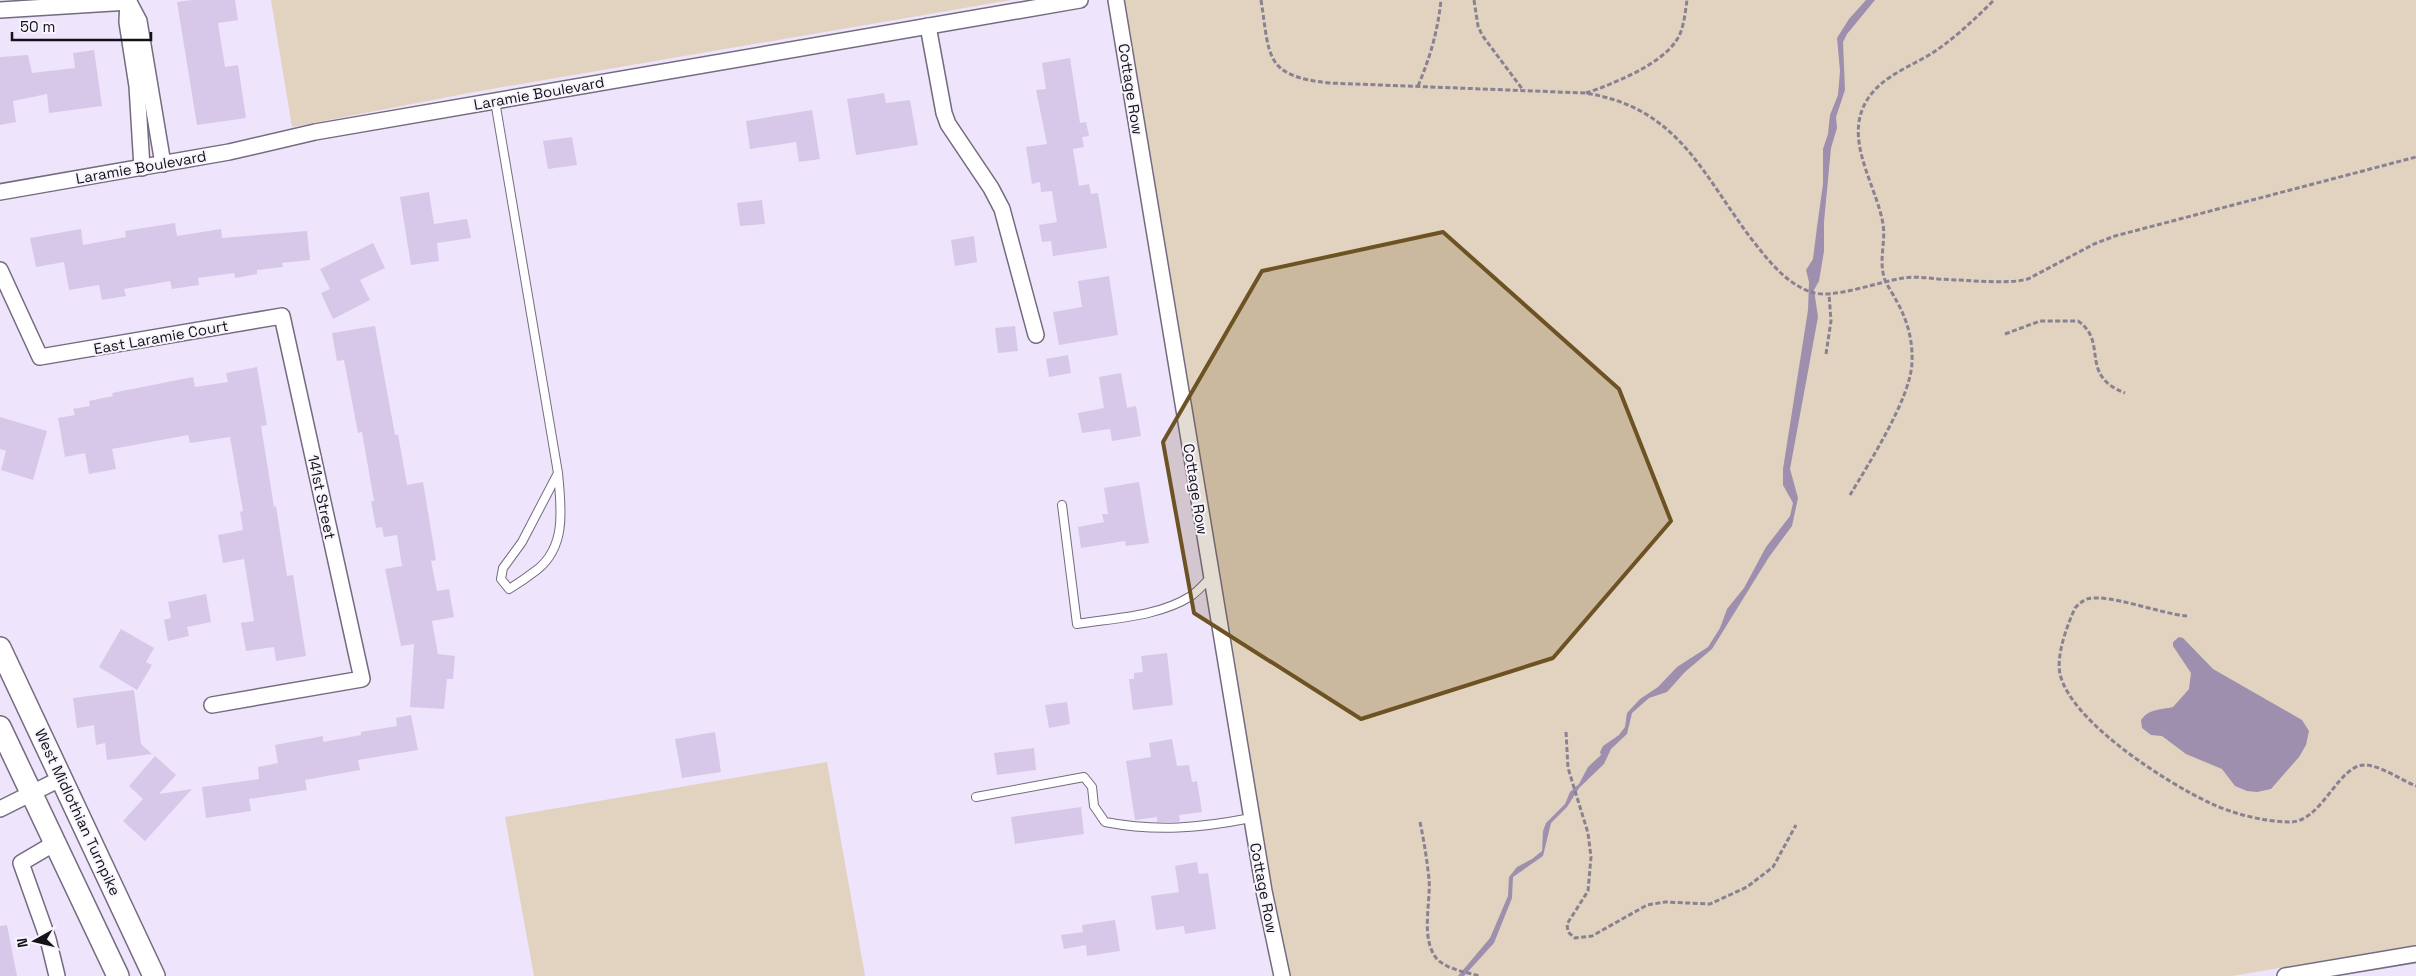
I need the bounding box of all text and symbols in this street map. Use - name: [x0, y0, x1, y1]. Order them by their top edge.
- scale bar: [12, 10, 151, 42]
- text: 50 m: [20, 17, 55, 36]
- street label: Cottage Row: [1114, 42, 1148, 136]
- street label: Laramie Boulevard: [472, 72, 606, 114]
- street label: Laramie Boulevard: [74, 146, 208, 188]
- street label: East Laramie Court: [92, 316, 230, 358]
- street label: Cottage Row: [1179, 442, 1213, 536]
- street label: 141st Street: [304, 453, 340, 541]
- street label: West Midlothian Turnpike: [31, 726, 125, 899]
- street label: Cottage Row: [1246, 841, 1282, 935]
- north arrow: [10, 916, 60, 966]
- text: N: [13, 937, 32, 949]

